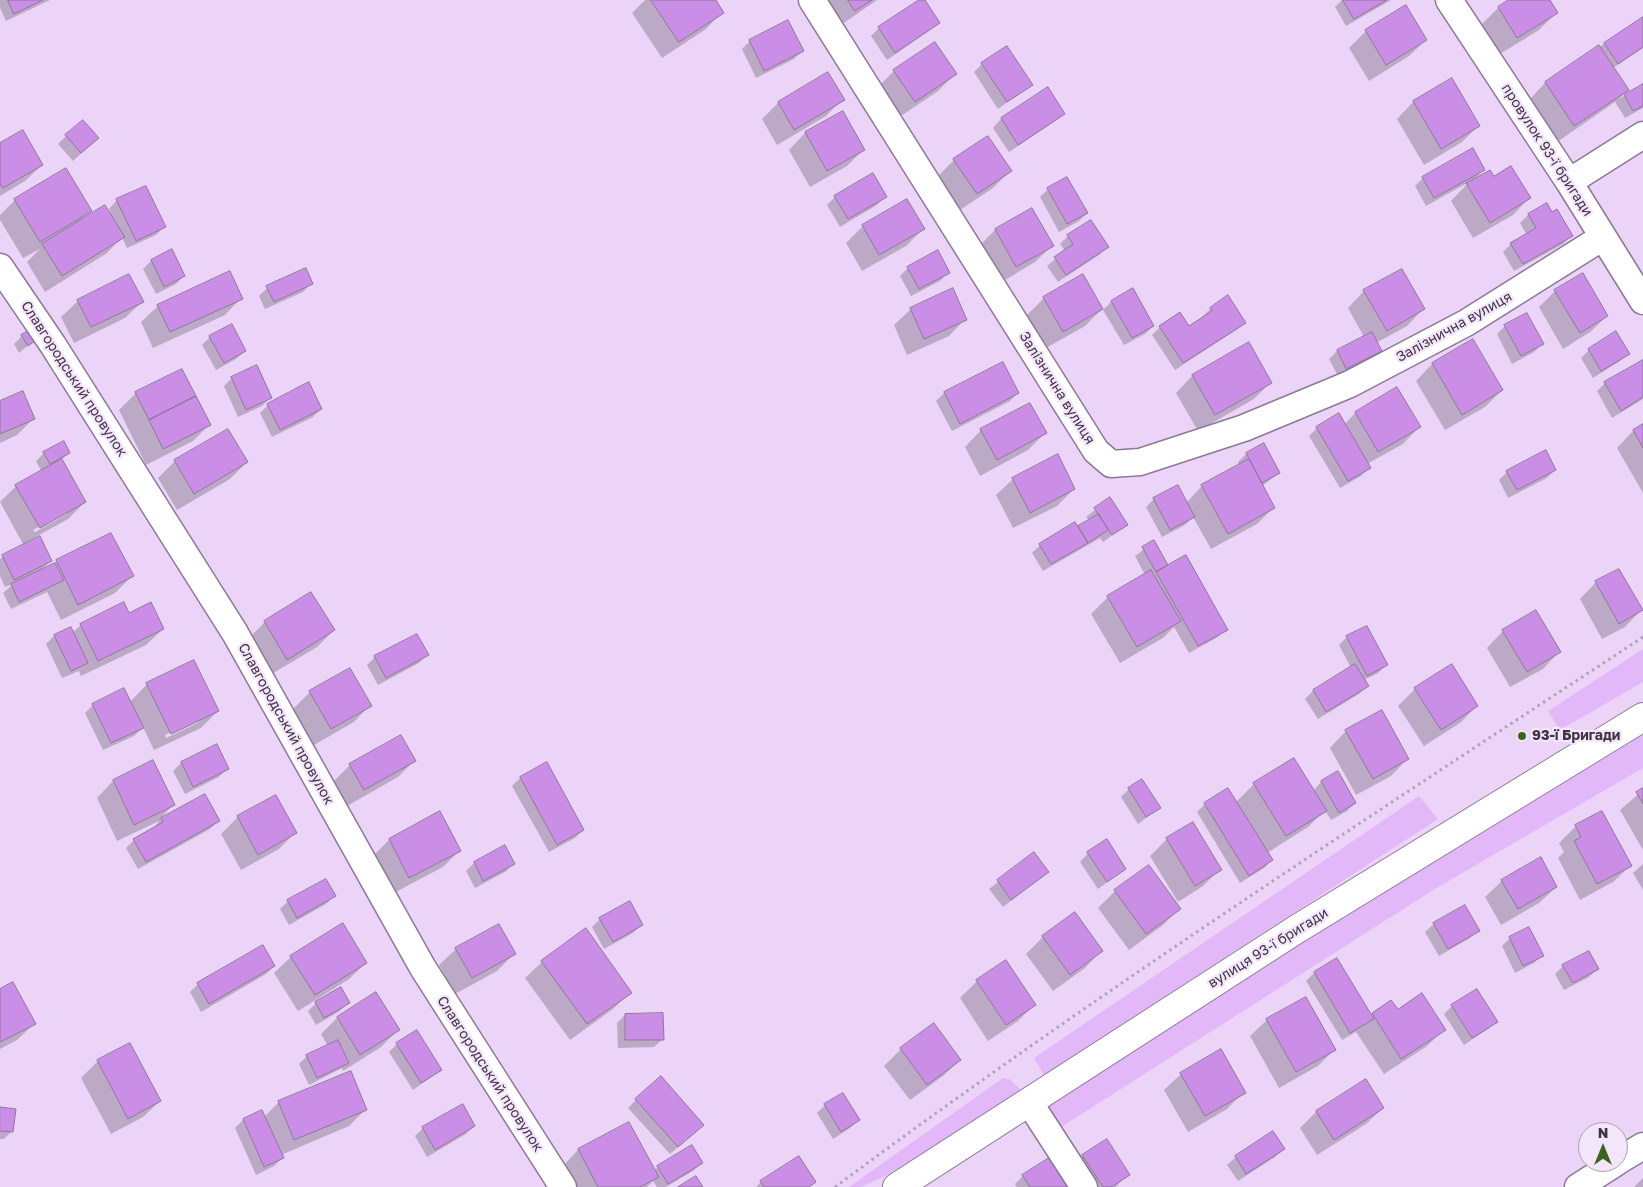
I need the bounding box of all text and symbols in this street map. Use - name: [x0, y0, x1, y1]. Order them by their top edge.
- street label: провулок 93-ї бригади: [1498, 81, 1596, 219]
- street label: Залізнична вулиця: [1393, 288, 1515, 366]
- street label: Славгородський провулок: [17, 298, 131, 460]
- street label: Залізнична вулиця: [1016, 329, 1098, 447]
- street label: Славгородський провулок: [235, 640, 337, 808]
- place label: 93-ї Бригади: [1532, 728, 1620, 744]
- marker: 93-ї Бригади: [1516, 730, 1528, 742]
- street label: вулиця 93-ї бригади: [1205, 904, 1331, 992]
- street label: Славгородський провулок: [433, 993, 547, 1155]
- north arrow: [1578, 1122, 1628, 1172]
- text: N: [1598, 1124, 1608, 1141]

